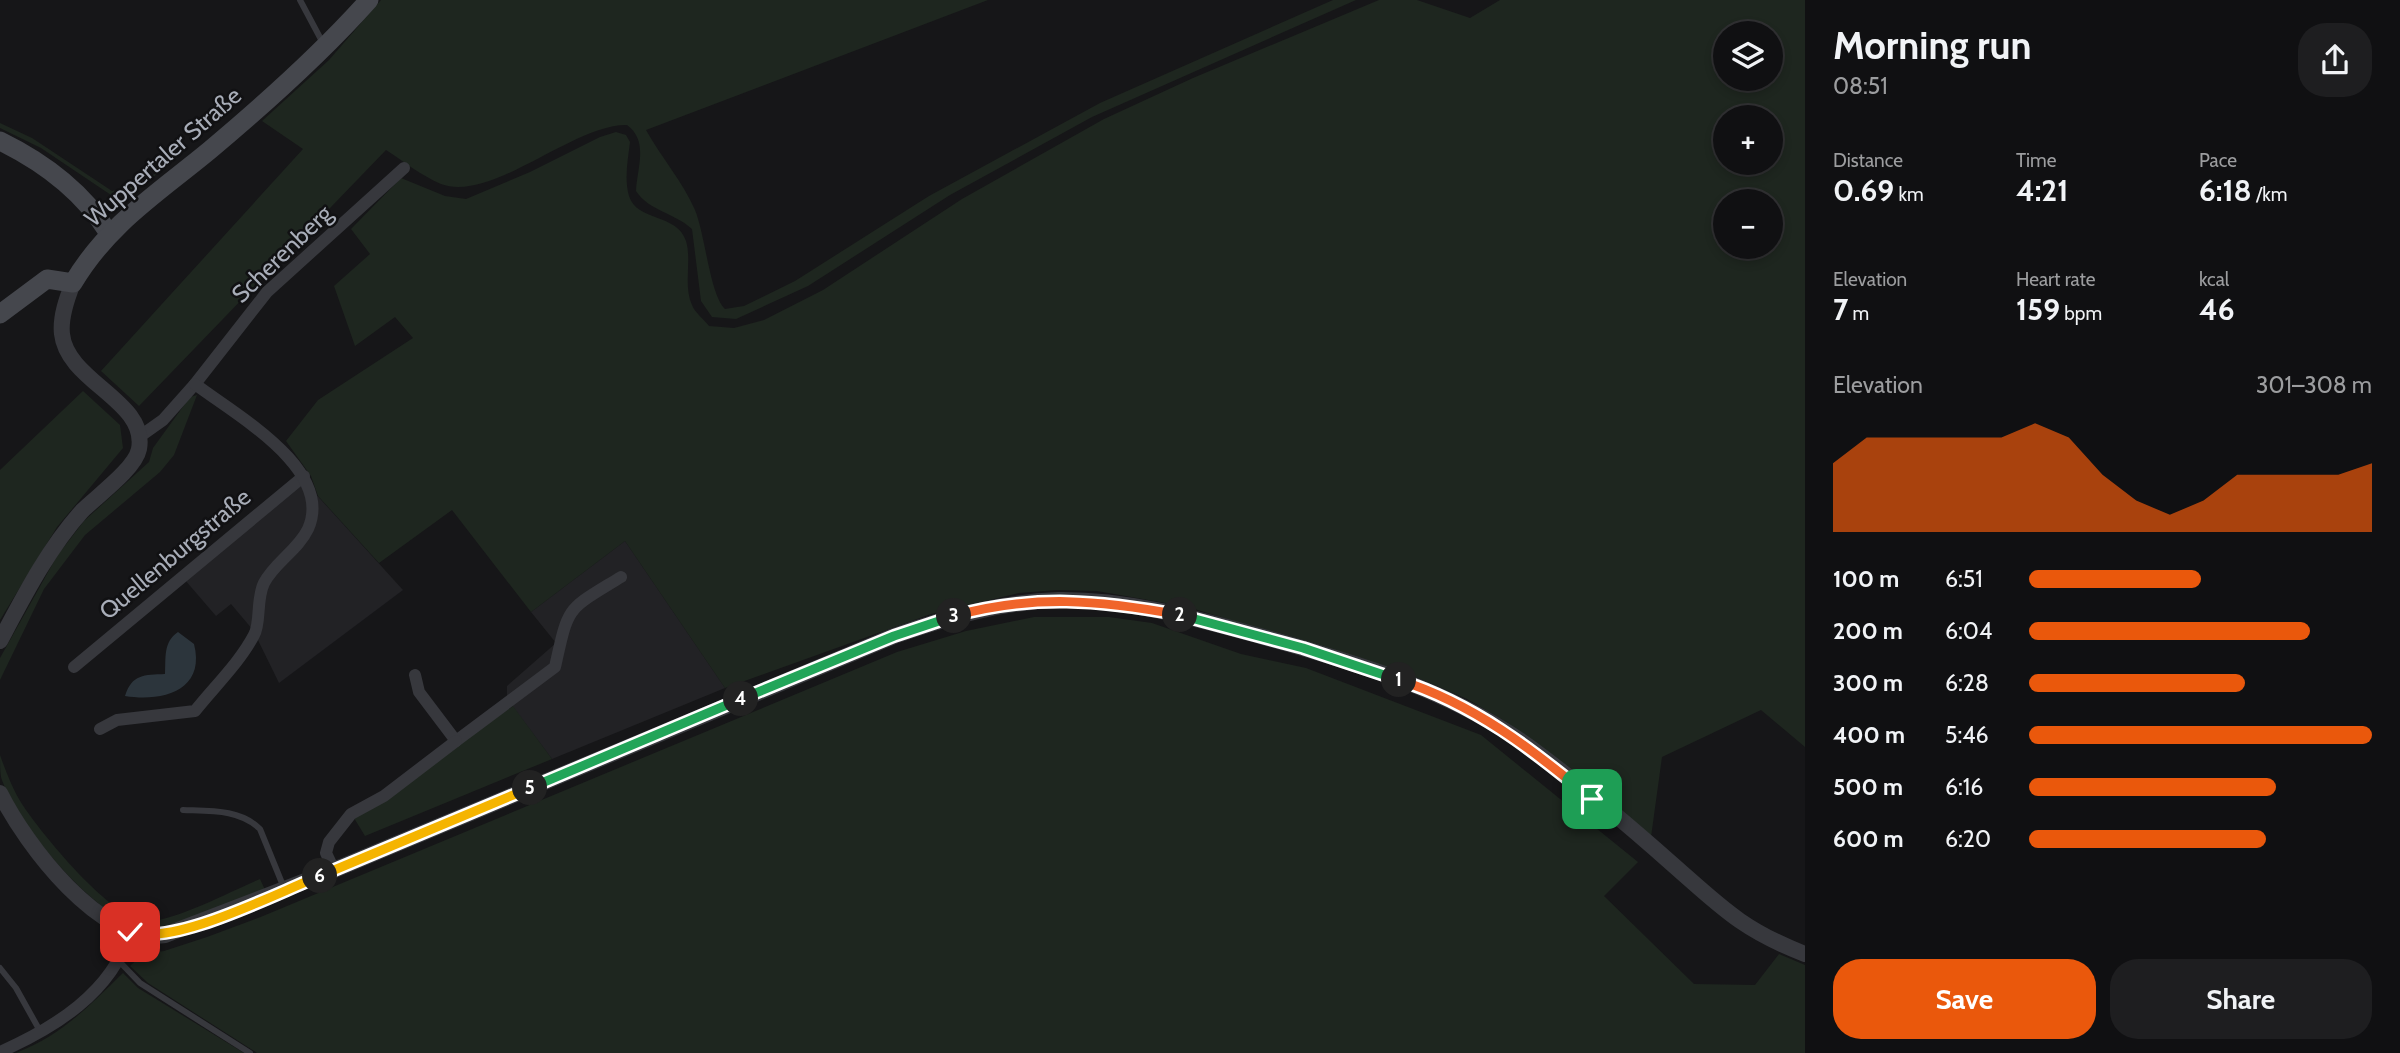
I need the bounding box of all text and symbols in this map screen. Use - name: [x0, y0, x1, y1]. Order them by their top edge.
- map controls: [1713, 21, 1783, 259]
- button: layers: [1713, 21, 1783, 91]
- text: Morning run: [1833, 22, 2032, 69]
- button: share: [2298, 23, 2372, 97]
- text: 08:51: [1833, 72, 1888, 100]
- street label: Wuppertaler Straße: [78, 81, 247, 233]
- button: +: [1713, 105, 1783, 175]
- text: Distance: [1833, 149, 1903, 172]
- text: Time: [2016, 149, 2056, 172]
- text: Pace: [2199, 149, 2237, 172]
- text: 0.69: [1833, 172, 1894, 209]
- text: 4:21: [2016, 172, 2068, 209]
- text: 6:18: [2199, 172, 2252, 209]
- text: km: [1894, 183, 1924, 206]
- text: /km: [2252, 183, 2287, 206]
- button: −: [1713, 189, 1783, 259]
- street label: Scherenberg: [225, 198, 339, 309]
- text: Elevation: [1833, 268, 1907, 291]
- text: Heart rate: [2016, 268, 2096, 291]
- text: kcal: [2199, 268, 2229, 291]
- text: 7: [1833, 291, 1848, 328]
- text: 159: [2016, 291, 2060, 328]
- text: 46: [2199, 291, 2235, 328]
- text: m: [1848, 302, 1869, 325]
- text: bpm: [2060, 302, 2102, 325]
- text: Elevation: [1833, 371, 1923, 399]
- text: 301–308 m: [2256, 371, 2372, 399]
- street label: Quellenburgstraße: [93, 482, 256, 625]
- text: 100 m: [1833, 565, 1899, 593]
- text: 6:51: [1945, 565, 1983, 593]
- pin: 3: [936, 598, 972, 634]
- pin: 2: [1162, 598, 1198, 632]
- text: 2: [1174, 603, 1185, 626]
- text: 3: [948, 604, 959, 627]
- text: 200 m: [1833, 617, 1903, 645]
- text: 6:04: [1945, 617, 1992, 645]
- pin: 1: [1382, 662, 1416, 698]
- text: 1: [1395, 668, 1402, 691]
- text: 300 m: [1833, 669, 1903, 697]
- text: 6:28: [1945, 669, 1989, 697]
- pin: 4: [724, 682, 758, 716]
- text: 4: [735, 687, 746, 710]
- text: 400 m: [1833, 721, 1905, 749]
- text: 5:46: [1945, 721, 1989, 749]
- pin: [1562, 769, 1622, 829]
- pin: 5: [512, 770, 548, 806]
- text: 500 m: [1833, 773, 1903, 801]
- text: 6:16: [1945, 773, 1983, 801]
- text: 5: [524, 776, 535, 799]
- icon: arrive: [1573, 780, 1611, 818]
- text: 600 m: [1833, 825, 1904, 853]
- text: 6:20: [1945, 825, 1991, 853]
- pin: 6: [302, 858, 338, 894]
- text: 6: [314, 864, 325, 887]
- pin: [100, 902, 160, 962]
- icon: check: [111, 913, 149, 951]
- button: Save: [1833, 959, 2096, 1039]
- button: Share: [2110, 959, 2372, 1039]

